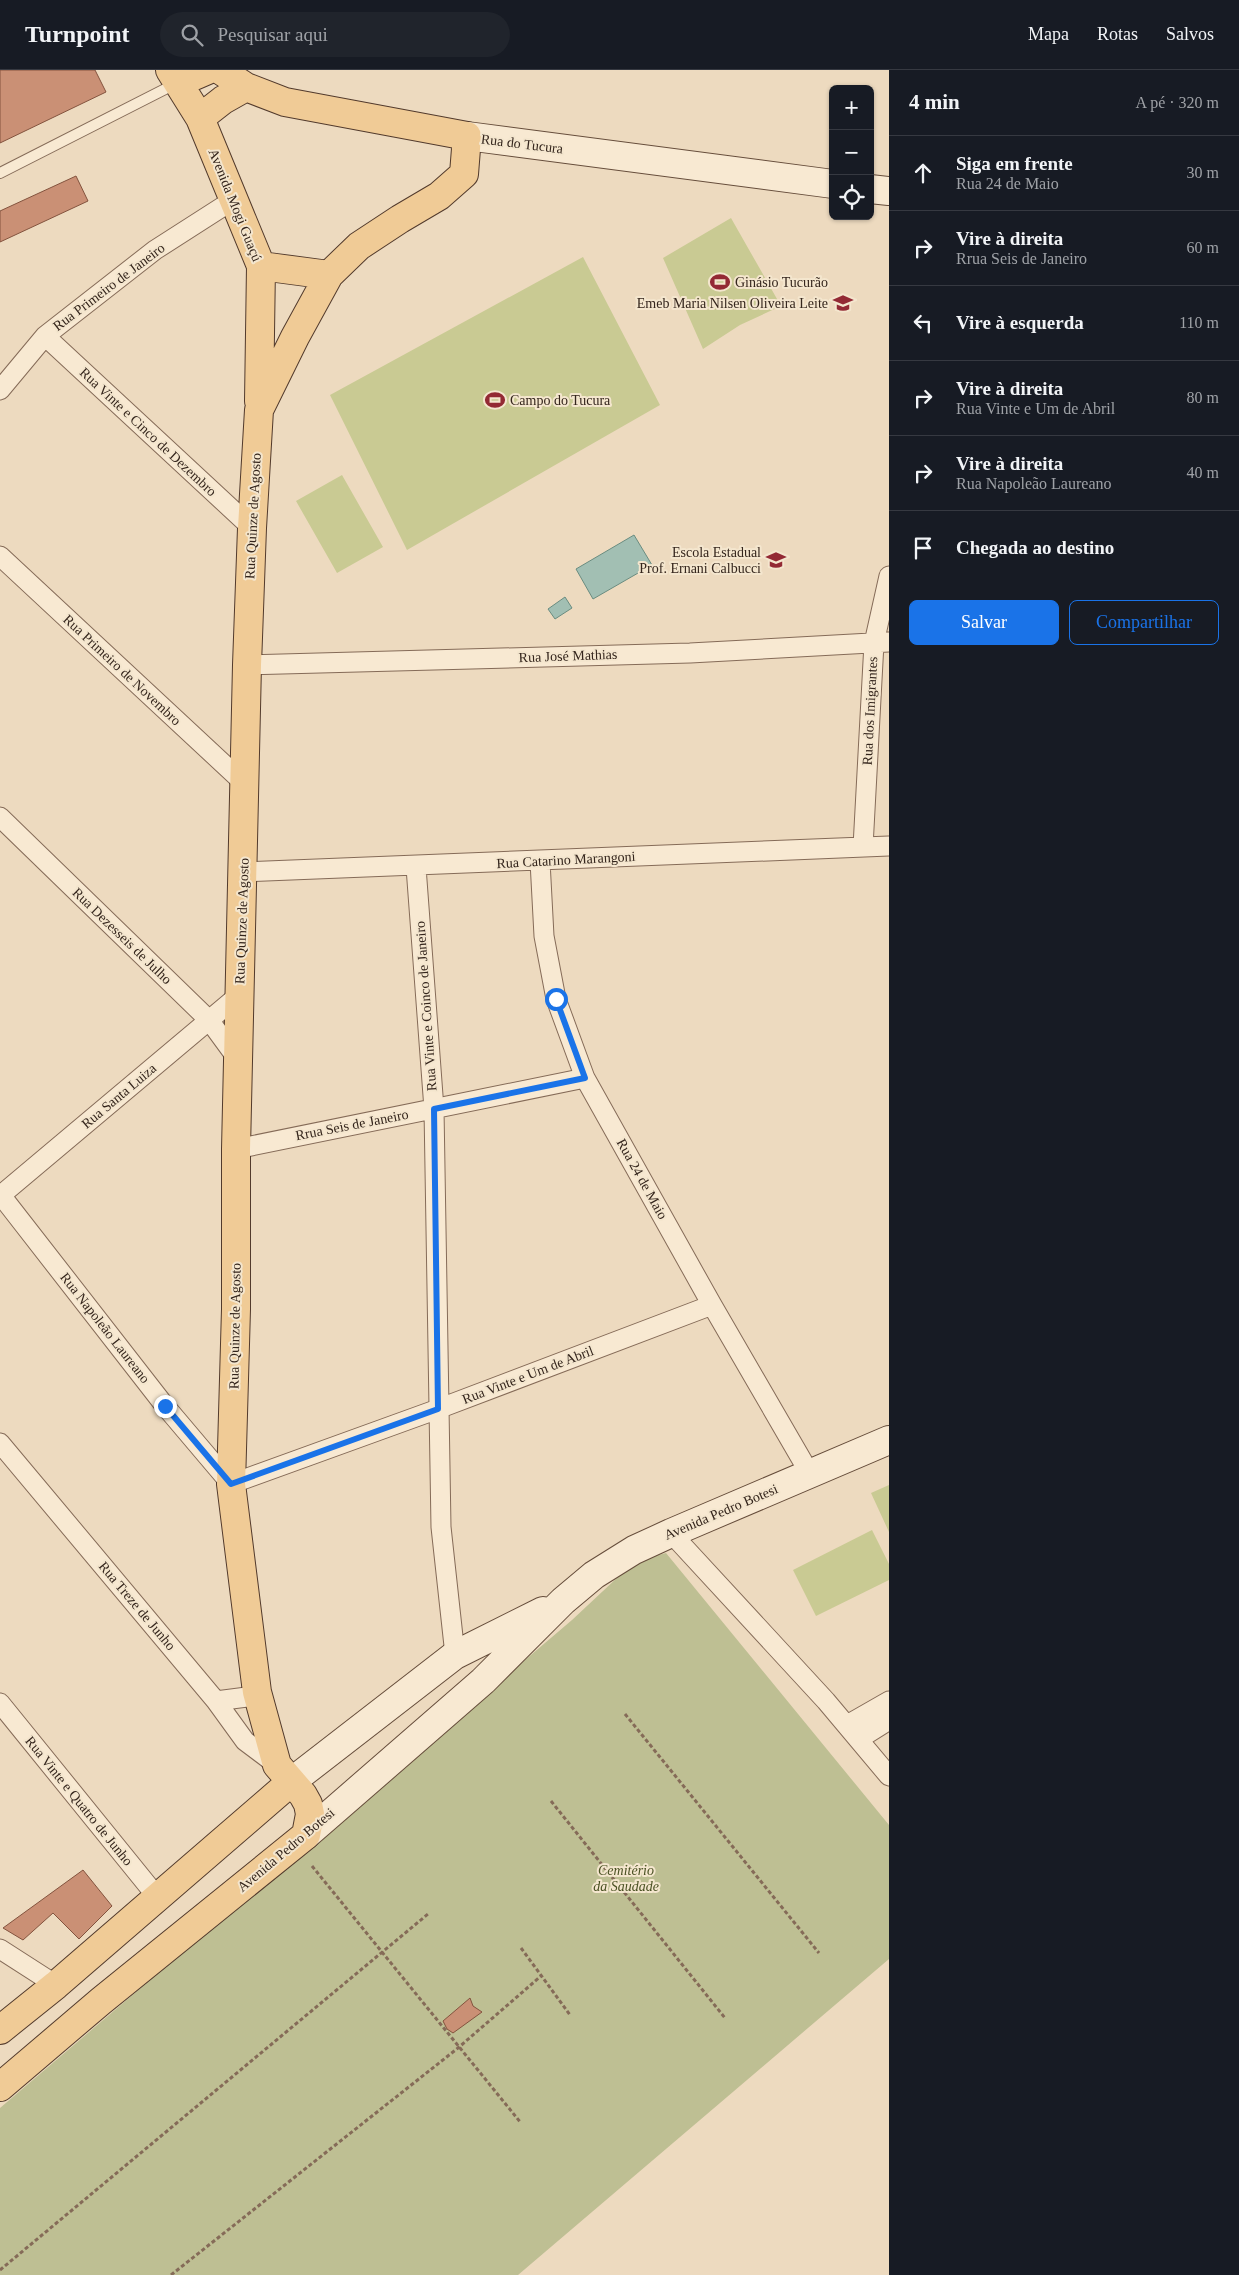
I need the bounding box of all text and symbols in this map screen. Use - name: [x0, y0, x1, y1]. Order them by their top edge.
- search box: [160, 12, 510, 57]
- text: Turnpoint: [25, 21, 130, 47]
- icon: search: [178, 21, 206, 49]
- text: Pesquisar aqui: [218, 24, 328, 45]
- text: Mapa: [1028, 24, 1069, 44]
- text: Rotas: [1097, 24, 1138, 44]
- text: Salvos: [1166, 24, 1214, 44]
- map controls: [829, 85, 874, 220]
- button: +: [829, 85, 874, 130]
- text: 4 min: [909, 90, 960, 114]
- text: A pé · 320 m: [1135, 94, 1219, 111]
- button: −: [829, 130, 874, 175]
- street label: Rua do Tucura: [480, 132, 565, 157]
- street label: Avenida Mogi Guaçú: [206, 146, 264, 264]
- text: Siga em frente: [956, 153, 1073, 174]
- icon: ahead: [909, 159, 937, 187]
- text: 30 m: [1187, 164, 1219, 181]
- button: locate: [829, 175, 874, 220]
- text: Rua 24 de Maio: [956, 175, 1059, 192]
- text: Vire à direita: [956, 228, 1063, 249]
- icon: right: [909, 234, 937, 262]
- text: 60 m: [1187, 239, 1219, 256]
- street label: Rua Primeiro de Janeiro: [50, 240, 168, 334]
- text: Rrua Seis de Janeiro: [956, 250, 1087, 267]
- sports icon: Ginásio Tucurão: [709, 271, 731, 293]
- place label: Ginásio Tucurão: [735, 275, 828, 290]
- school or university icon: Emeb Maria Nilsen Oliveira Leite: [832, 292, 854, 314]
- place label: Emeb Maria Nilsen Oliveira Leite: [637, 296, 828, 311]
- icon: left: [909, 309, 937, 337]
- text: Vire à esquerda: [956, 312, 1084, 333]
- text: 110 m: [1179, 314, 1219, 331]
- street label: Rua Vinte e Cinco de Dezembro: [77, 365, 219, 499]
- text: Vire à direita: [956, 378, 1063, 399]
- icon: right: [909, 384, 937, 412]
- sports icon: Campo do Tucura: [484, 389, 506, 411]
- text: 80 m: [1187, 389, 1219, 406]
- place label: Campo do Tucura: [510, 393, 611, 408]
- text: Rua Vinte e Um de Abril: [956, 400, 1115, 417]
- street label: Rua Quinze de Agosto: [242, 453, 264, 579]
- text: Vire à direita: [956, 453, 1063, 474]
- icon: right: [909, 459, 937, 487]
- text: 40 m: [1187, 464, 1219, 481]
- text: Rua Napoleão Laureano: [956, 475, 1111, 492]
- icon: arrive: [909, 534, 937, 562]
- text: Chegada ao destino: [956, 537, 1114, 558]
- place label: Escola Estadual Prof. Ernani Calbucci: [639, 545, 761, 576]
- school or university icon: Escola Estadual Prof. Ernani Calbucci: [765, 549, 787, 571]
- button: Salvar: [909, 600, 1059, 645]
- button: Compartilhar: [1069, 600, 1219, 645]
- street label: Rua Primeiro de Novembro: [60, 612, 184, 728]
- street label: Rua José Mathias: [518, 647, 618, 665]
- street label: Rua dos Imigrantes: [860, 656, 880, 766]
- street label: Rua Catarino Marangoni: [496, 849, 636, 871]
- street label: Rua Quinze de Agosto: [232, 858, 252, 984]
- street label: Rua Dezesseis de Julho: [69, 885, 175, 987]
- street label: Rua Vinte e Coinco de Janeiro: [413, 921, 439, 1091]
- route start: [545, 988, 568, 1011]
- street label: Rua Santa Luiza: [79, 1060, 160, 1131]
- street label: Rrua Seis de Janeiro: [294, 1107, 410, 1143]
- street label: Rua 24 de Maio: [614, 1136, 670, 1222]
- street label: Rua Quinze de Agosto: [226, 1263, 244, 1389]
- street label: Rua Napoleão Laureano: [57, 1270, 153, 1386]
- street label: Rua Vinte e Um de Abril: [460, 1343, 596, 1407]
- route end: [154, 1395, 177, 1418]
- street label: Avenida Pedro Botesi: [662, 1481, 780, 1543]
- street label: Rua Treze de Junho: [96, 1559, 178, 1653]
- street label: Rua Vinte e Quatro de Junho: [22, 1733, 136, 1869]
- street label: Avenida Pedro Botesi: [235, 1805, 338, 1895]
- park label: Cemitério da Saudade: [593, 1863, 659, 1894]

